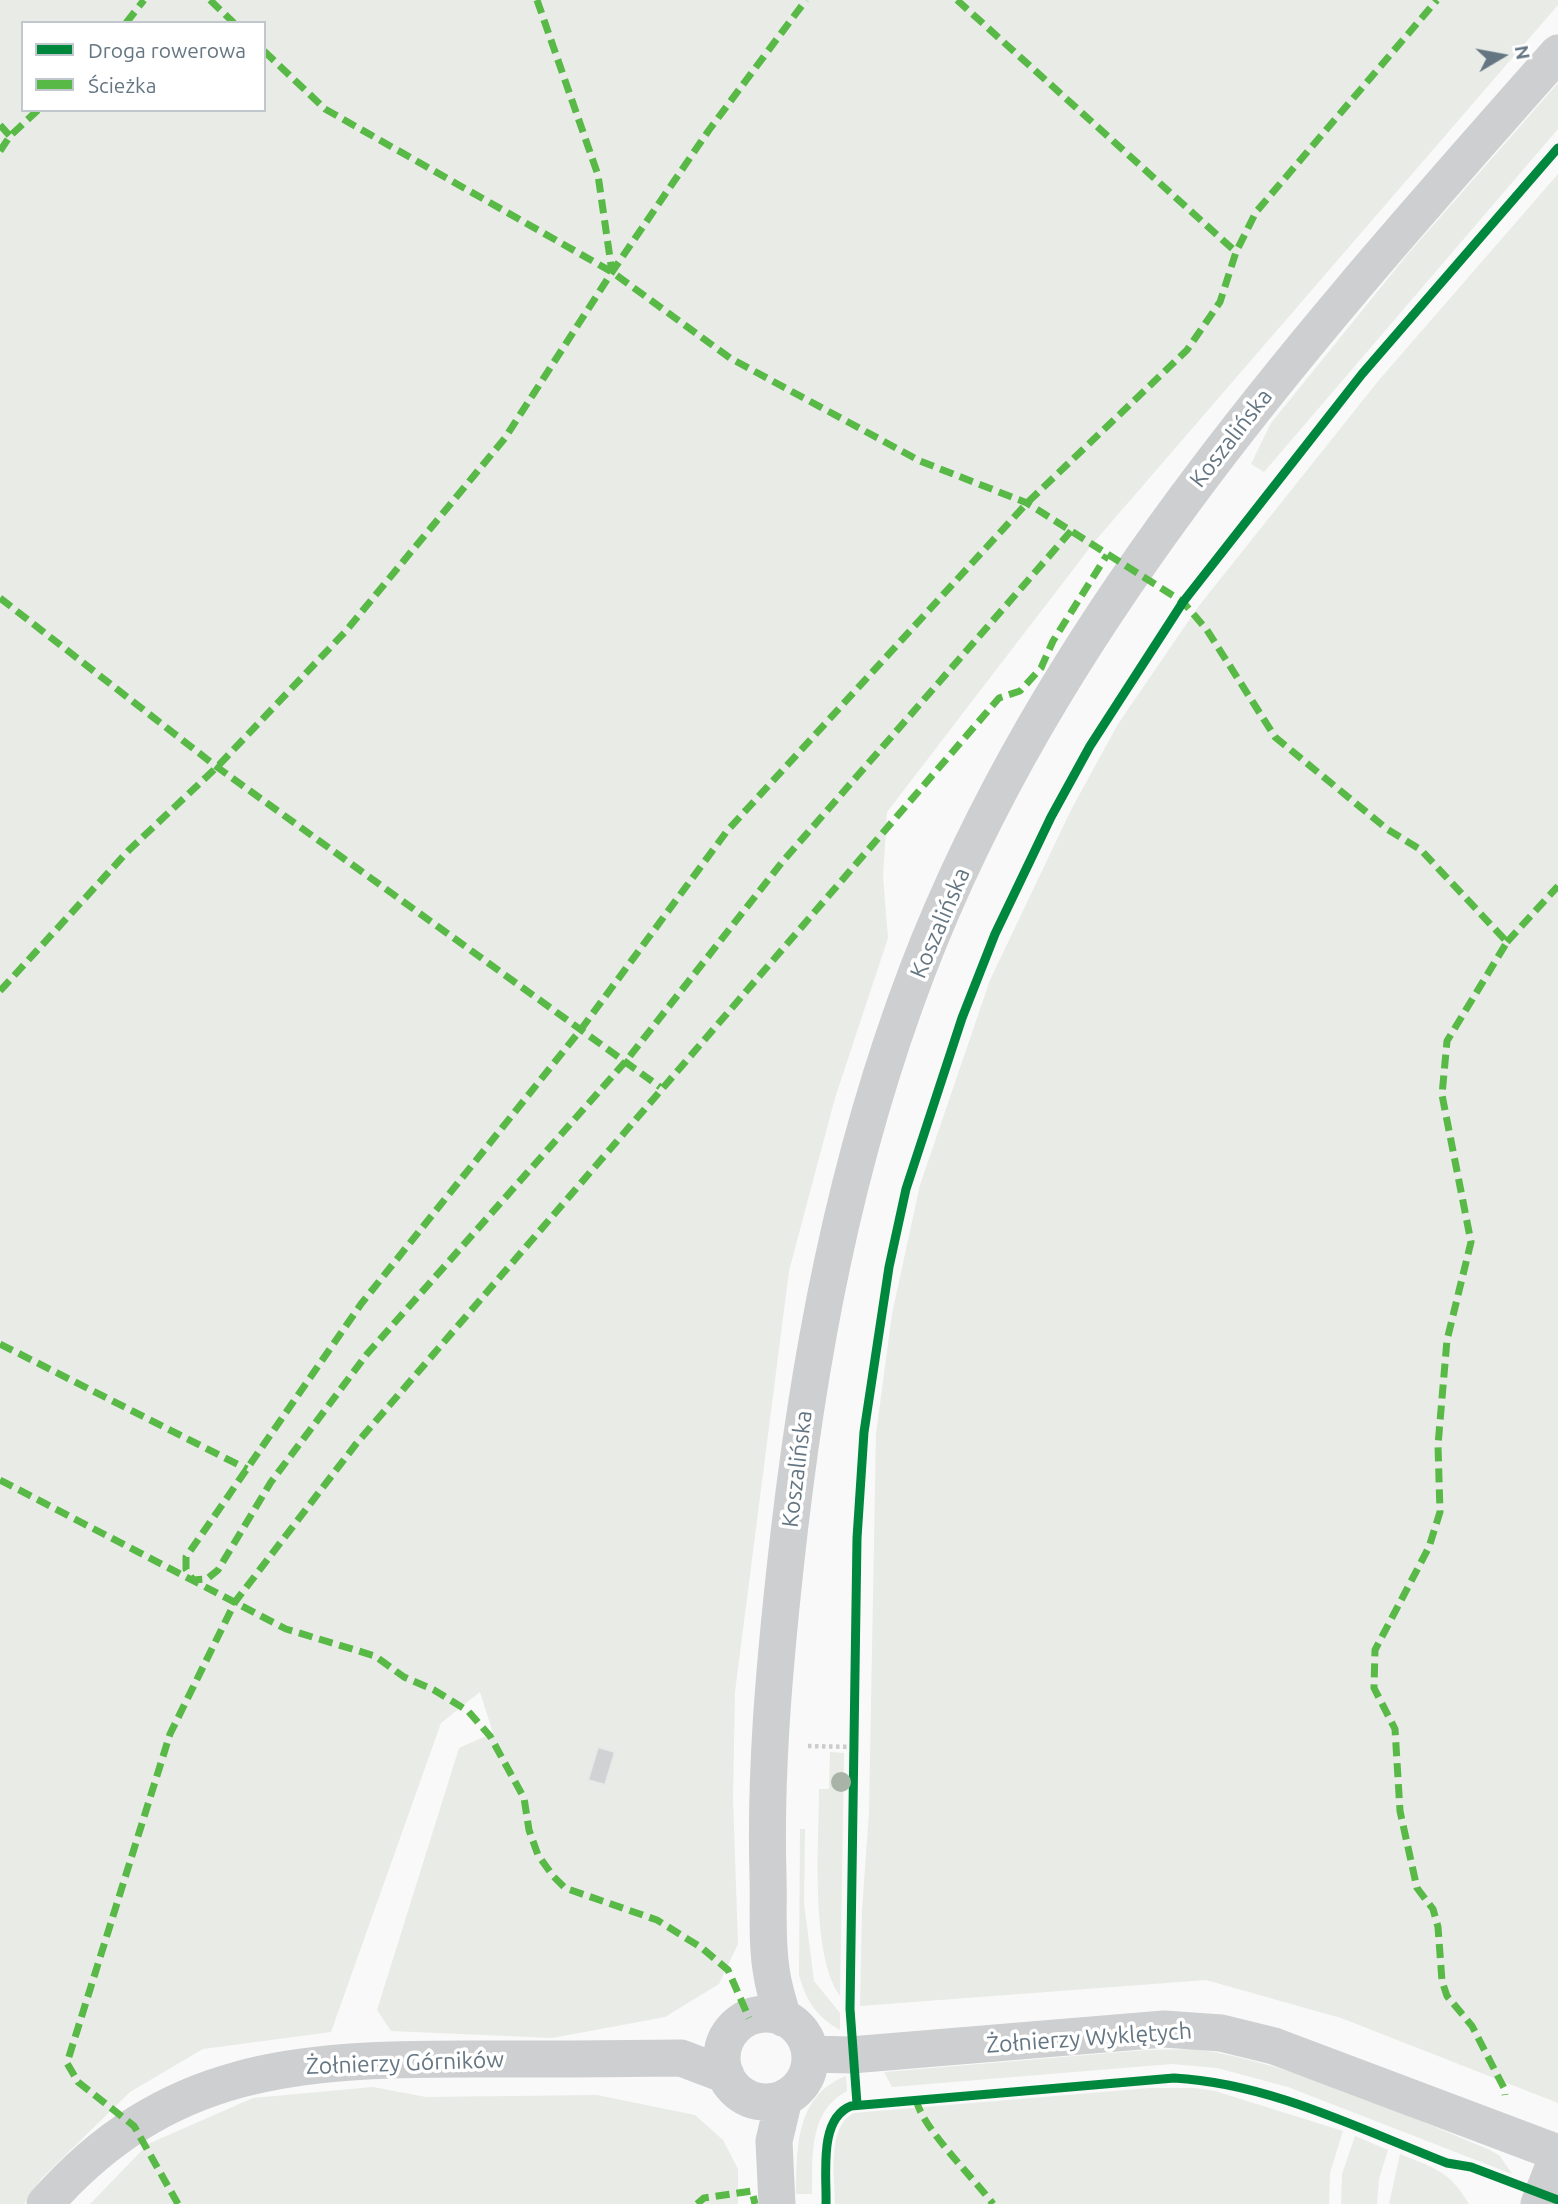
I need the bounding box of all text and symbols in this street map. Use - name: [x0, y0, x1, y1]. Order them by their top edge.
- legend: [21, 21, 266, 112]
- north arrow: [1467, 21, 1537, 91]
- text: Droga rowerowa: [88, 38, 246, 62]
- text: N: [1511, 43, 1535, 61]
- text: Ścieżka: [88, 73, 157, 97]
- street label: Koszalińska: [1184, 383, 1278, 493]
- street label: Koszalińska: [904, 863, 976, 983]
- street label: Koszalińska: [776, 1409, 818, 1529]
- street label: Żołnierzy Wyklętych: [985, 2017, 1193, 2059]
- street label: Żołnierzy Górników: [306, 2046, 504, 2080]

